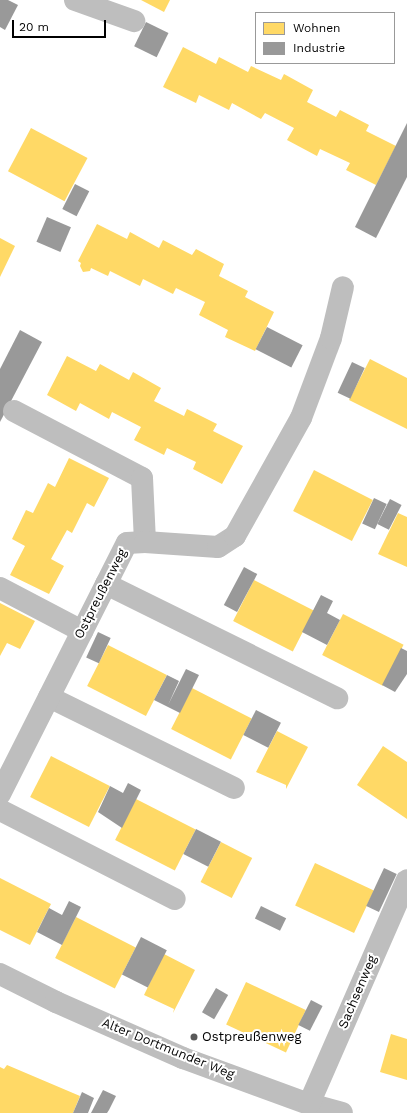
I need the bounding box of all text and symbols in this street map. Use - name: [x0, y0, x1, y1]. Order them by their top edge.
- scale bar: [14, 12, 108, 38]
- legend: [255, 12, 395, 64]
- text: 20 m: [19, 20, 49, 34]
- text: Wohnen: [293, 21, 341, 35]
- text: Industrie: [293, 41, 345, 55]
- street label: Ostpreußenweg: [72, 546, 130, 642]
- street label: Sachsenweg: [336, 953, 380, 1031]
- street label: Alter Dortmunder Weg: [99, 1015, 237, 1083]
- place label: Ostpreußenweg: [202, 1029, 301, 1045]
- marker: Ostpreußenweg: [189, 1032, 199, 1042]

